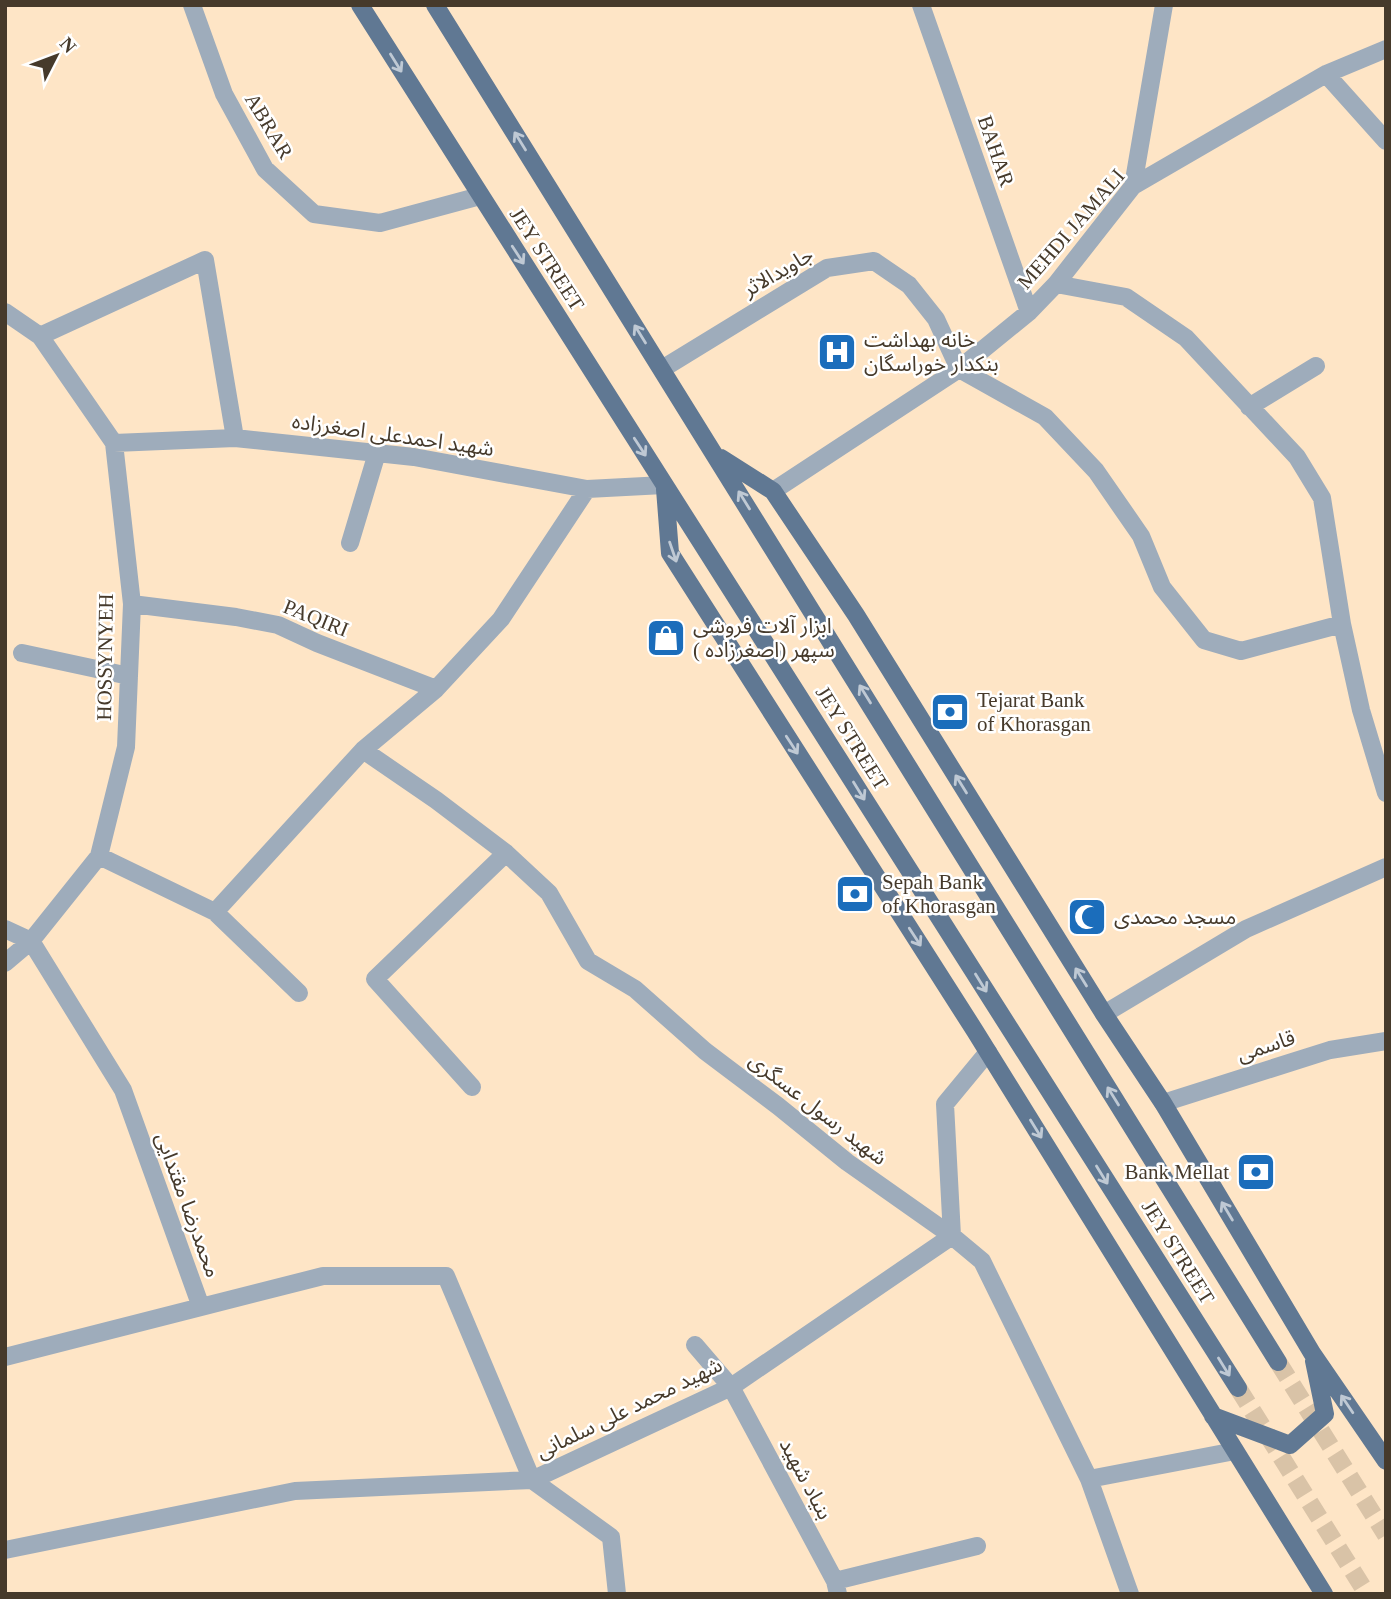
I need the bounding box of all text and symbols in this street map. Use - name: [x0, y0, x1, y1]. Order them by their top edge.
- north arrow: [21, 21, 91, 91]
- text: N: [56, 33, 81, 57]
- one-way arrow: [389, 53, 403, 73]
- street label: ABRAR: [240, 89, 298, 163]
- street label: BAHAR: [973, 112, 1019, 190]
- one-way arrow: [512, 131, 526, 151]
- street label: MEHDI JAMALI: [1012, 164, 1130, 294]
- street label: JEY STREET: [505, 203, 589, 315]
- street label: جاویدالاثر: [738, 242, 817, 302]
- one-way arrow: [511, 245, 525, 265]
- one-way arrow: [633, 324, 647, 344]
- place label: خانه بهداشت بنکدار خوراسگان: [864, 328, 999, 376]
- hospital icon: خانه بهداشت بنکدار خوراسگان: [816, 331, 858, 373]
- street label: شهید احمدعلی اصغرزاده: [291, 409, 495, 461]
- one-way arrow: [634, 437, 648, 457]
- one-way arrow: [737, 491, 751, 511]
- one-way arrow: [668, 541, 680, 562]
- street label: HOSSYNYEH: [92, 593, 118, 721]
- street label: PAQIRI: [280, 594, 352, 642]
- place label: ابزار آلات فروشی سپهر (اصغرزاده ): [693, 614, 835, 663]
- shop icon: ابزار آلات فروشی سپهر (اصغرزاده ): [645, 617, 687, 659]
- street label: JEY STREET: [811, 682, 893, 794]
- one-way arrow: [857, 684, 871, 704]
- place label: Tejarat Bank of Khorasgan: [977, 688, 1091, 736]
- bank icon: Tejarat Bank of Khorasgan: [929, 691, 971, 733]
- one-way arrow: [785, 735, 800, 754]
- one-way arrow: [953, 774, 967, 794]
- one-way arrow: [852, 780, 866, 800]
- place label: Sepah Bank of Khorasgan: [882, 870, 996, 918]
- bank icon: Sepah Bank of Khorasgan: [834, 873, 876, 915]
- mosque icon: مسجد محمدی: [1066, 896, 1108, 938]
- place label: مسجد محمدی: [1114, 905, 1236, 929]
- one-way arrow: [908, 926, 922, 946]
- one-way arrow: [1073, 967, 1087, 987]
- one-way arrow: [973, 973, 988, 992]
- street label: قاسمی: [1234, 1025, 1298, 1067]
- street label: شهید رسول عسگری: [744, 1048, 892, 1170]
- one-way arrow: [1106, 1086, 1120, 1106]
- one-way arrow: [1029, 1119, 1043, 1139]
- street label: محمدرضا مقتدایی: [151, 1129, 225, 1281]
- bank icon: Bank Mellat: [1235, 1151, 1277, 1193]
- place label: Bank Mellat: [1125, 1160, 1229, 1184]
- one-way arrow: [1095, 1165, 1110, 1184]
- street label: JEY STREET: [1137, 1196, 1219, 1308]
- one-way arrow: [1220, 1202, 1234, 1222]
- street label: شهید محمد علی سلمانی: [532, 1352, 726, 1464]
- one-way arrow: [1218, 1357, 1232, 1377]
- one-way arrow: [1340, 1395, 1354, 1415]
- street label: بنیاد شهید: [775, 1434, 837, 1524]

